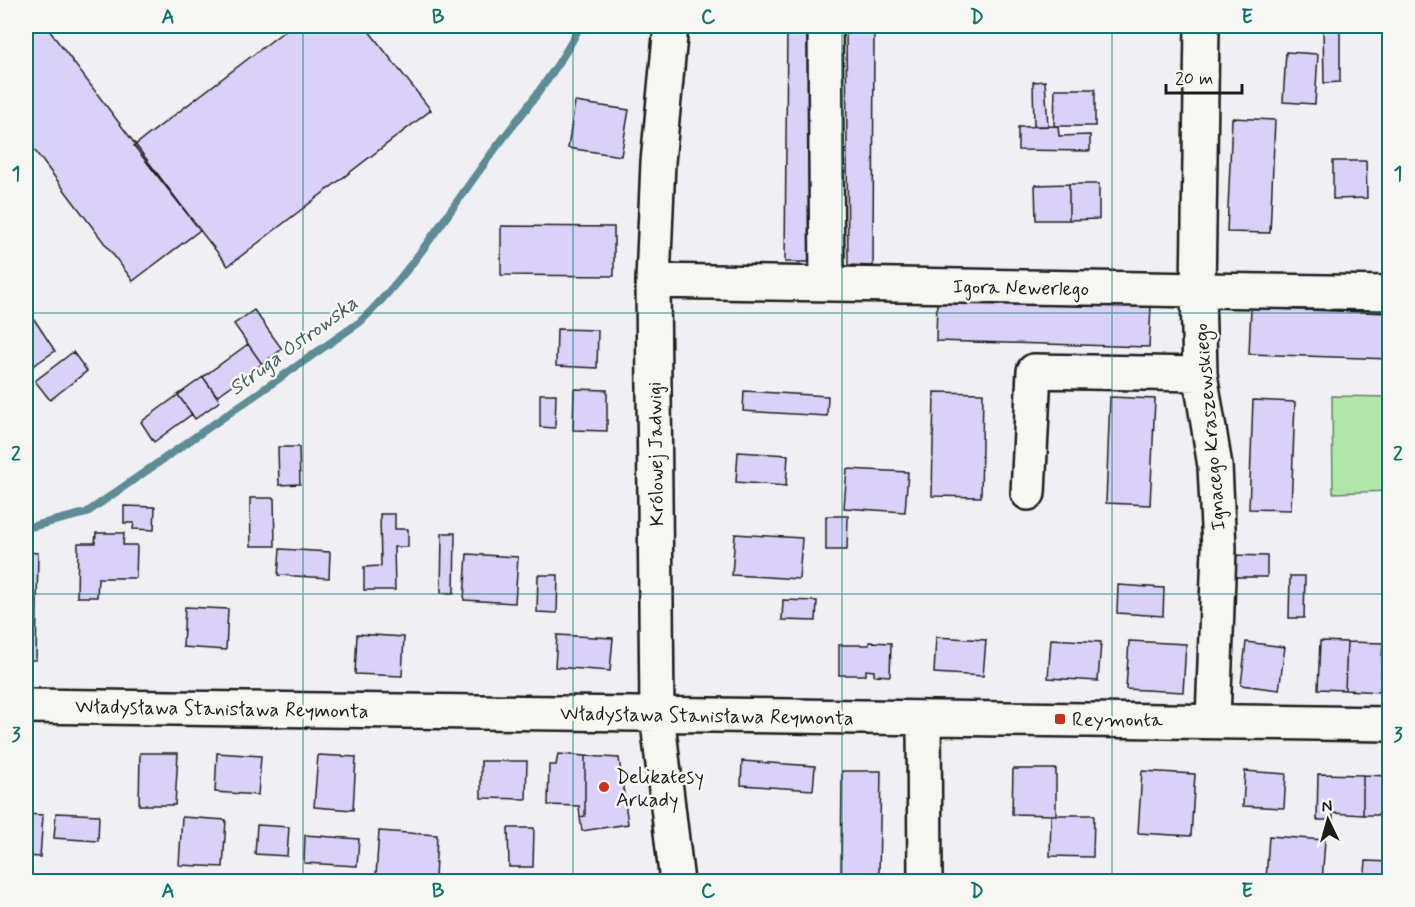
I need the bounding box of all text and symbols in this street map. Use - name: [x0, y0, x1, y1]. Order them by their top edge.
- text: A: [161, 4, 175, 31]
- text: B: [432, 4, 445, 31]
- text: C: [701, 4, 716, 31]
- text: D: [970, 4, 984, 31]
- text: E: [1241, 4, 1253, 31]
- scale bar: [1166, 57, 1242, 95]
- text: 20 m: [1175, 67, 1213, 91]
- text: 1: [12, 161, 20, 188]
- text: 1: [1394, 161, 1402, 188]
- street label: Igora Newerlego: [953, 274, 1089, 303]
- water label: Struga Ostrowska: [223, 289, 364, 402]
- street label: Ignacego Kraszewskiego: [1188, 322, 1234, 532]
- street label: Królowej Jadwigi: [642, 381, 671, 527]
- text: 2: [11, 441, 21, 468]
- text: 2: [1393, 441, 1403, 468]
- street label: Władysława Stanisława Reymonta: [75, 693, 369, 726]
- street label: Władysława Stanisława Reymonta: [560, 700, 854, 733]
- place label: Reymonta: [1072, 707, 1164, 734]
- marker: Reymonta: [1053, 712, 1067, 726]
- text: 3: [11, 722, 21, 749]
- text: 3: [1393, 722, 1403, 749]
- place label: Delikatesy Arkady: [616, 764, 704, 814]
- marker: Delikatesy Arkady: [597, 780, 611, 794]
- north arrow: [1298, 790, 1358, 850]
- text: N: [1321, 796, 1333, 817]
- text: A: [161, 878, 175, 905]
- text: B: [432, 878, 445, 905]
- text: C: [701, 878, 716, 905]
- text: D: [970, 878, 984, 905]
- text: E: [1241, 878, 1253, 905]

